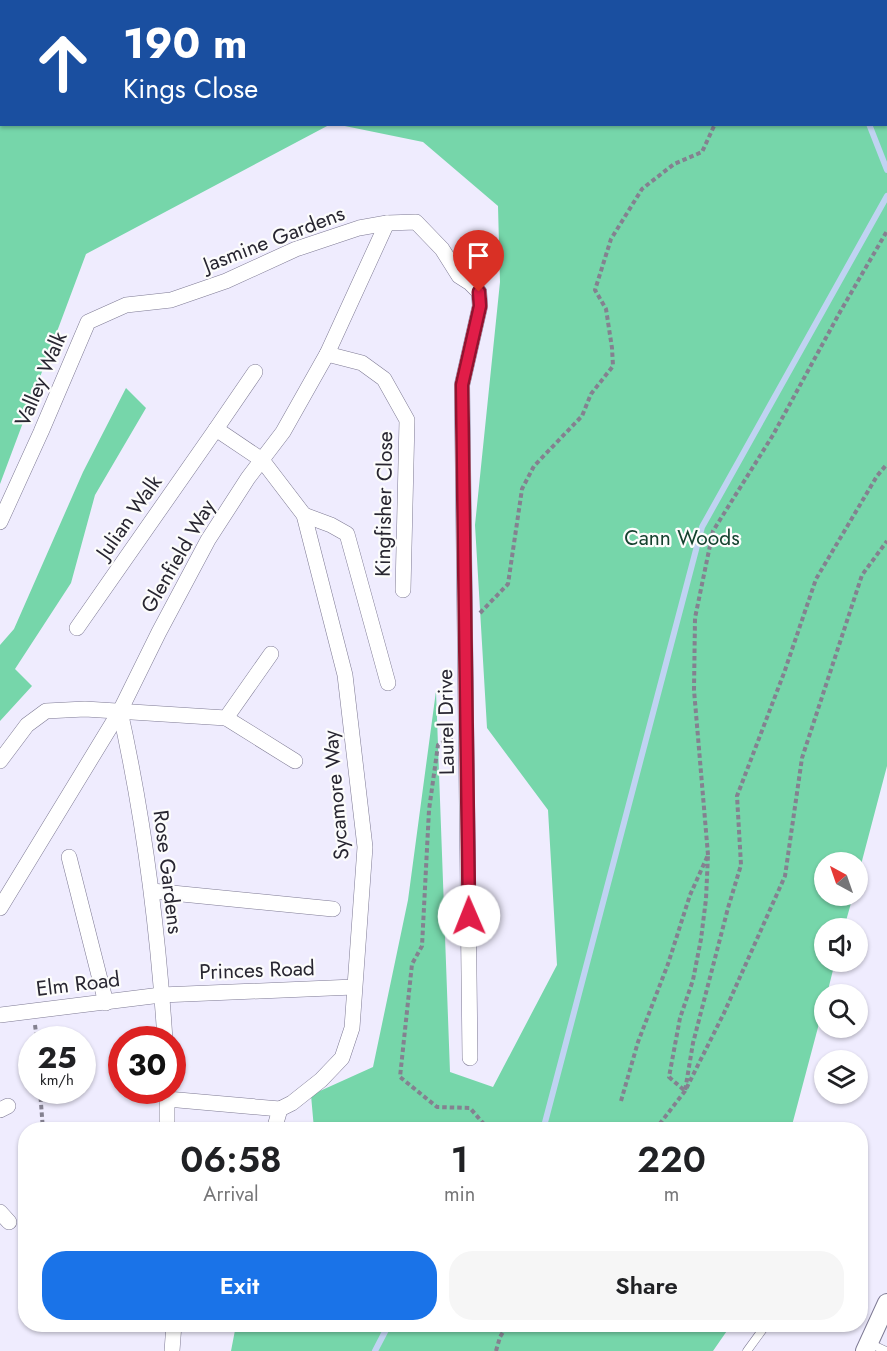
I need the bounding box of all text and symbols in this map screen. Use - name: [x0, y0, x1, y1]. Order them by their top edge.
- text: 190 m: [123, 13, 247, 74]
- icon: ahead: [24, 24, 102, 102]
- text: Kings Close: [123, 69, 258, 108]
- street label: Jasmine Gardens: [196, 198, 349, 281]
- pin: [453, 230, 504, 292]
- icon: arrive: [462, 239, 495, 272]
- street label: Valley Walk: [8, 326, 75, 431]
- street label: Kingfisher Close: [368, 431, 400, 577]
- street label: Julian Walk: [87, 468, 169, 568]
- street label: Glenfield Way: [133, 493, 223, 618]
- park label: Cann Woods: [624, 523, 740, 553]
- street label: Laurel Drive: [430, 669, 462, 775]
- street label: Sycamore Way: [315, 728, 357, 861]
- street label: Rose Gardens: [146, 808, 190, 936]
- north arrow: [814, 852, 868, 906]
- map controls: [814, 852, 868, 1104]
- position arrow: [437, 884, 501, 948]
- button: sound: [814, 918, 868, 972]
- street label: Princes Road: [199, 953, 315, 987]
- street label: Elm Road: [34, 964, 122, 1004]
- button: search: [814, 984, 868, 1038]
- speed limit sign: 30: [108, 1026, 186, 1104]
- text: 25: [37, 1036, 77, 1079]
- button: layers: [814, 1050, 868, 1104]
- text: km/h: [40, 1069, 74, 1091]
- text: 06:58: [180, 1133, 282, 1185]
- text: 1: [451, 1133, 468, 1185]
- text: 220: [637, 1133, 706, 1185]
- text: Arrival: [203, 1180, 259, 1209]
- text: min: [444, 1180, 475, 1209]
- text: m: [664, 1180, 679, 1209]
- button: Exit: [42, 1251, 437, 1320]
- button: Share: [449, 1251, 844, 1320]

